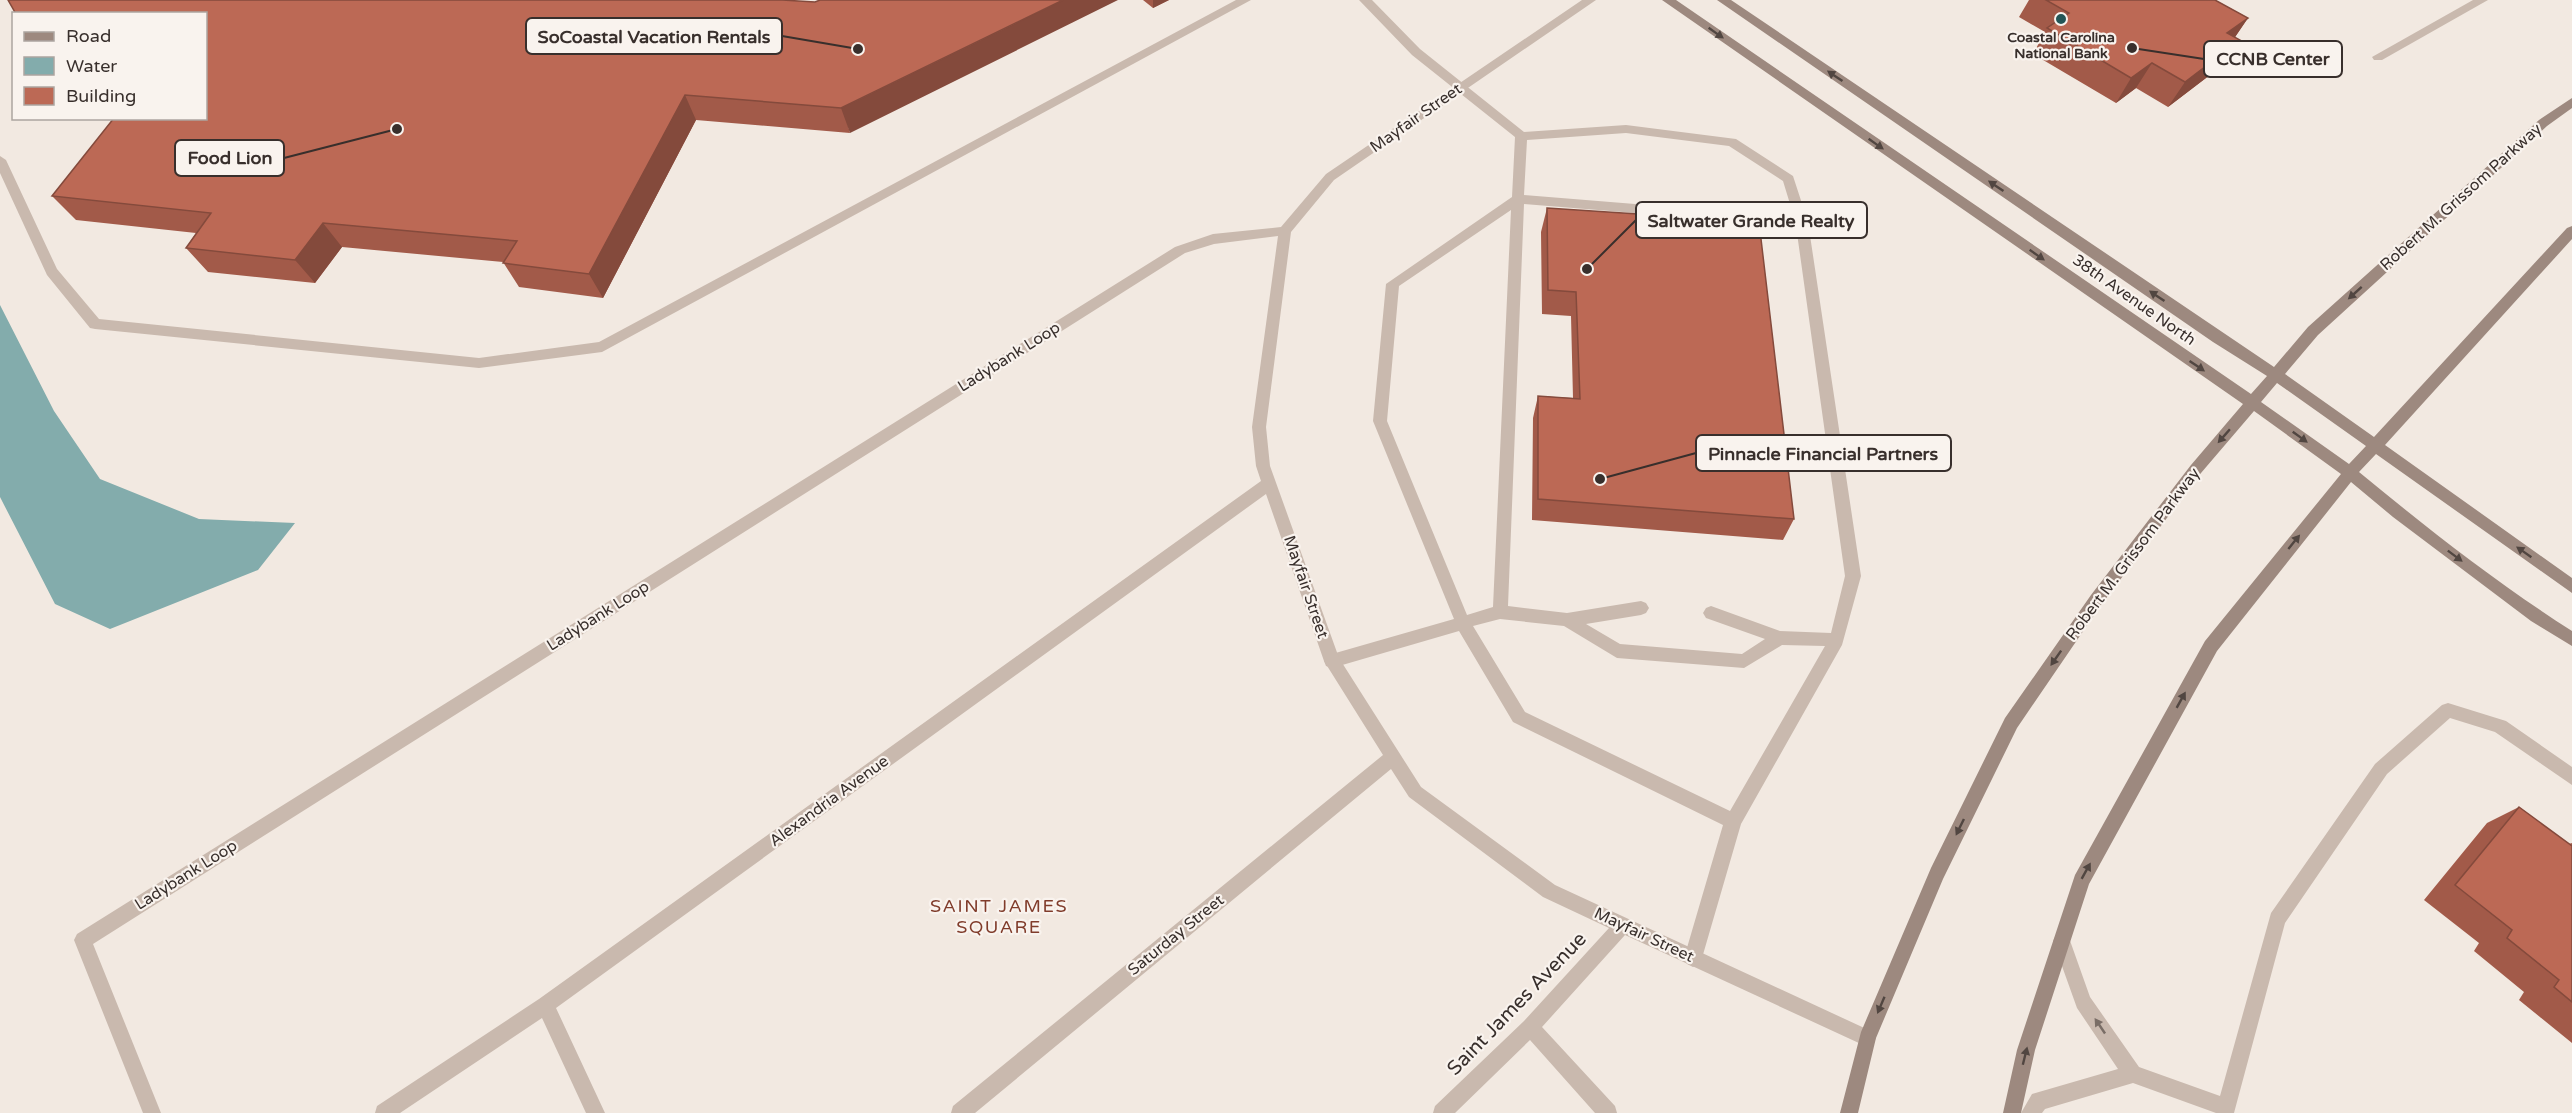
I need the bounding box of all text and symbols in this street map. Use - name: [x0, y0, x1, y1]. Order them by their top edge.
- legend: [12, 12, 207, 120]
- marker: Coastal Carolina National Bank: [2054, 12, 2068, 26]
- callout: SoCoastal Vacation Rentals: [526, 18, 782, 54]
- text: Road: [66, 25, 111, 47]
- text: SoCoastal Vacation Rentals: [538, 26, 771, 48]
- one-way arrow: [1708, 27, 1724, 38]
- place label: Coastal Carolina National Bank: [2007, 29, 2115, 62]
- callout: CCNB Center: [2204, 41, 2342, 77]
- text: CCNB Center: [2216, 48, 2331, 70]
- text: Water: [66, 55, 117, 77]
- one-way arrow: [1827, 71, 1843, 82]
- street label: Mayfair Street: [1366, 79, 1466, 157]
- text: Building: [66, 85, 136, 107]
- street label: Robert M. Grissom Parkway: [2376, 119, 2546, 275]
- one-way arrow: [1868, 138, 1884, 150]
- callout: Food Lion: [175, 140, 284, 176]
- text: Food Lion: [188, 147, 272, 169]
- one-way arrow: [1988, 181, 2004, 192]
- callout: Saltwater Grande Realty: [1636, 202, 1867, 238]
- text: Saltwater Grande Realty: [1648, 210, 1855, 232]
- one-way arrow: [2028, 249, 2044, 261]
- street label: 38th Avenue North: [2069, 250, 2199, 350]
- one-way arrow: [2348, 286, 2363, 299]
- one-way arrow: [2149, 291, 2165, 302]
- street label: Ladybank Loop: [954, 317, 1064, 397]
- one-way arrow: [2189, 360, 2205, 371]
- one-way arrow: [2218, 428, 2231, 443]
- one-way arrow: [2292, 431, 2308, 443]
- callout: Pinnacle Financial Partners: [1696, 435, 1951, 471]
- text: Pinnacle Financial Partners: [1708, 443, 1938, 465]
- street label: Robert M. Grissom Parkway: [2062, 463, 2205, 644]
- street label: Mayfair Street: [1279, 533, 1333, 641]
- one-way arrow: [2287, 534, 2300, 550]
- one-way arrow: [2517, 546, 2533, 558]
- one-way arrow: [2447, 549, 2462, 561]
- street label: Ladybank Loop: [543, 576, 653, 656]
- one-way arrow: [2050, 649, 2062, 665]
- one-way arrow: [2176, 692, 2186, 709]
- street label: Alexandria Avenue: [765, 751, 893, 851]
- one-way arrow: [1955, 819, 1965, 836]
- street label: Ladybank Loop: [131, 835, 241, 915]
- one-way arrow: [2081, 862, 2091, 879]
- street label: Saturday Street: [1124, 890, 1228, 980]
- district label: SAINT JAMES SQUARE: [930, 895, 1068, 938]
- street label: Mayfair Street: [1591, 903, 1697, 967]
- street label: Saint James Avenue: [1442, 927, 1592, 1081]
- one-way arrow: [1876, 997, 1886, 1015]
- one-way arrow: [2095, 1018, 2106, 1034]
- one-way arrow: [2021, 1047, 2031, 1065]

